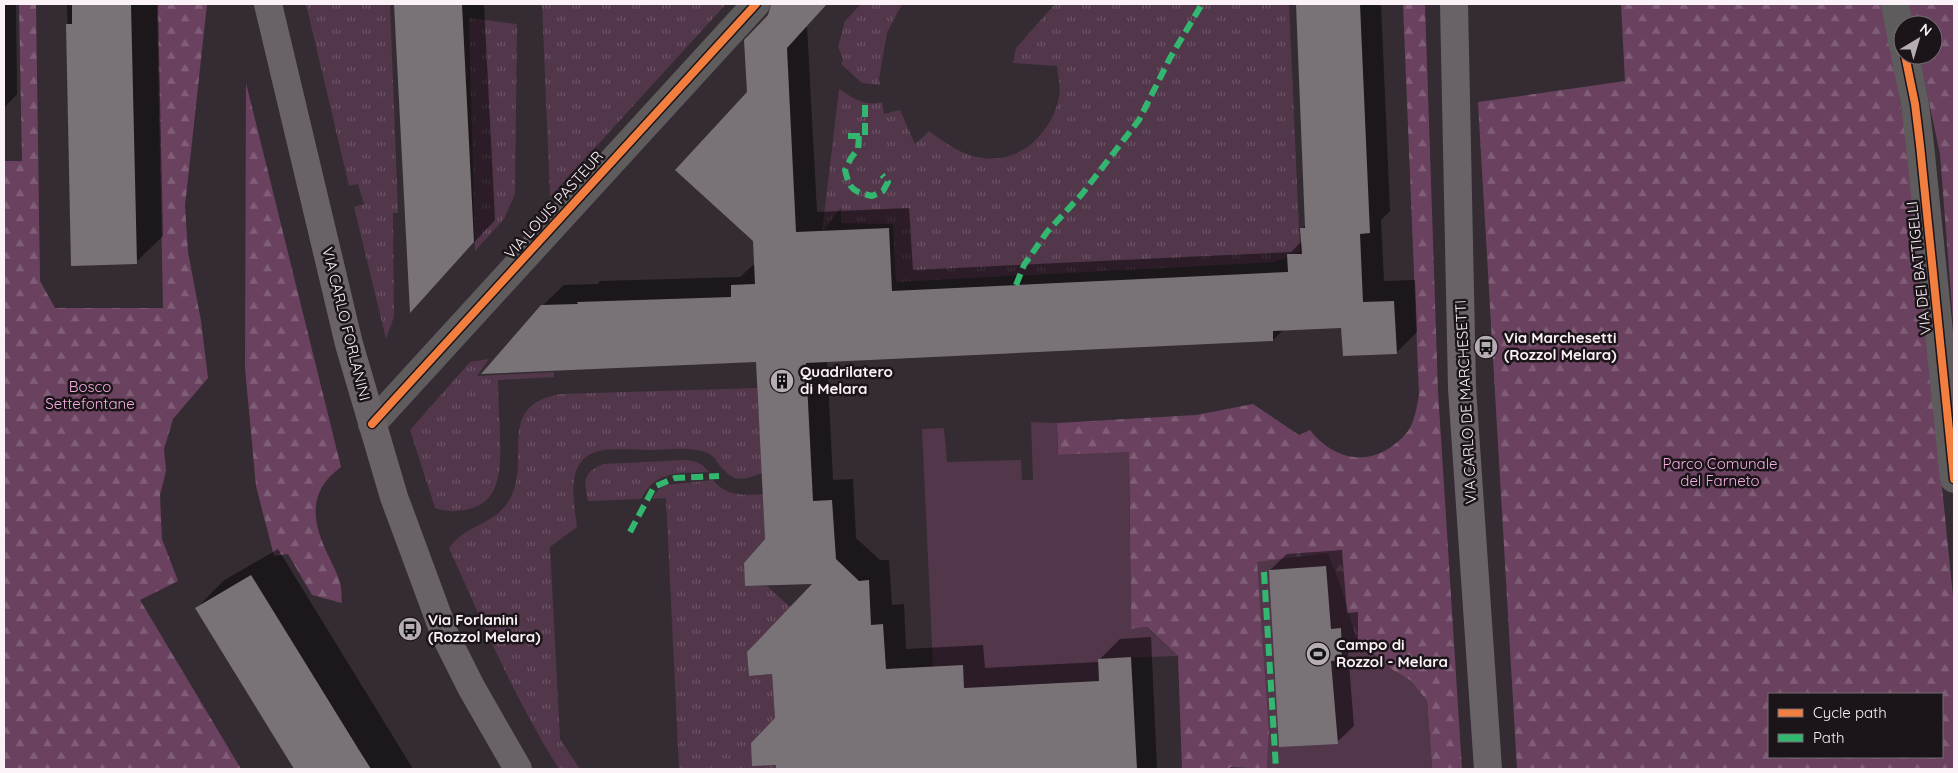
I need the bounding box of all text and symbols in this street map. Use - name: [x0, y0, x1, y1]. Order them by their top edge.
- north arrow: [1893, 15, 1943, 65]
- text: N: [1916, 19, 1936, 40]
- street label: VIA LOUIS PASTEUR: [500, 147, 607, 263]
- street label: VIA DEI BATTIGELLI: [1902, 200, 1935, 336]
- street label: VIA CARLO FORLANINI: [318, 245, 375, 403]
- street label: VIA CARLO DE MARCHESETTI: [1451, 300, 1480, 505]
- place label: Via Marchesetti (Rozzol Melara): [1504, 328, 1617, 364]
- bus stop icon: Via Marchesetti (Rozzol Melara): [1473, 334, 1499, 360]
- place label: Quadrilatero di Melara: [800, 362, 893, 398]
- building icon: Quadrilatero di Melara: [769, 368, 795, 394]
- park label: Bosco Settefontane: [45, 377, 135, 413]
- park label: Parco Comunale del Farneto: [1663, 454, 1777, 490]
- place label: Via Forlanini (Rozzol Melara): [428, 610, 541, 646]
- bus stop icon: Via Forlanini (Rozzol Melara): [397, 616, 423, 642]
- place label: Campo di Rozzol - Melara: [1336, 635, 1448, 671]
- sports icon: Campo di Rozzol - Melara: [1305, 641, 1331, 667]
- legend: [1768, 693, 1943, 758]
- text: Cycle path: [1813, 703, 1887, 722]
- text: Path: [1813, 728, 1845, 747]

